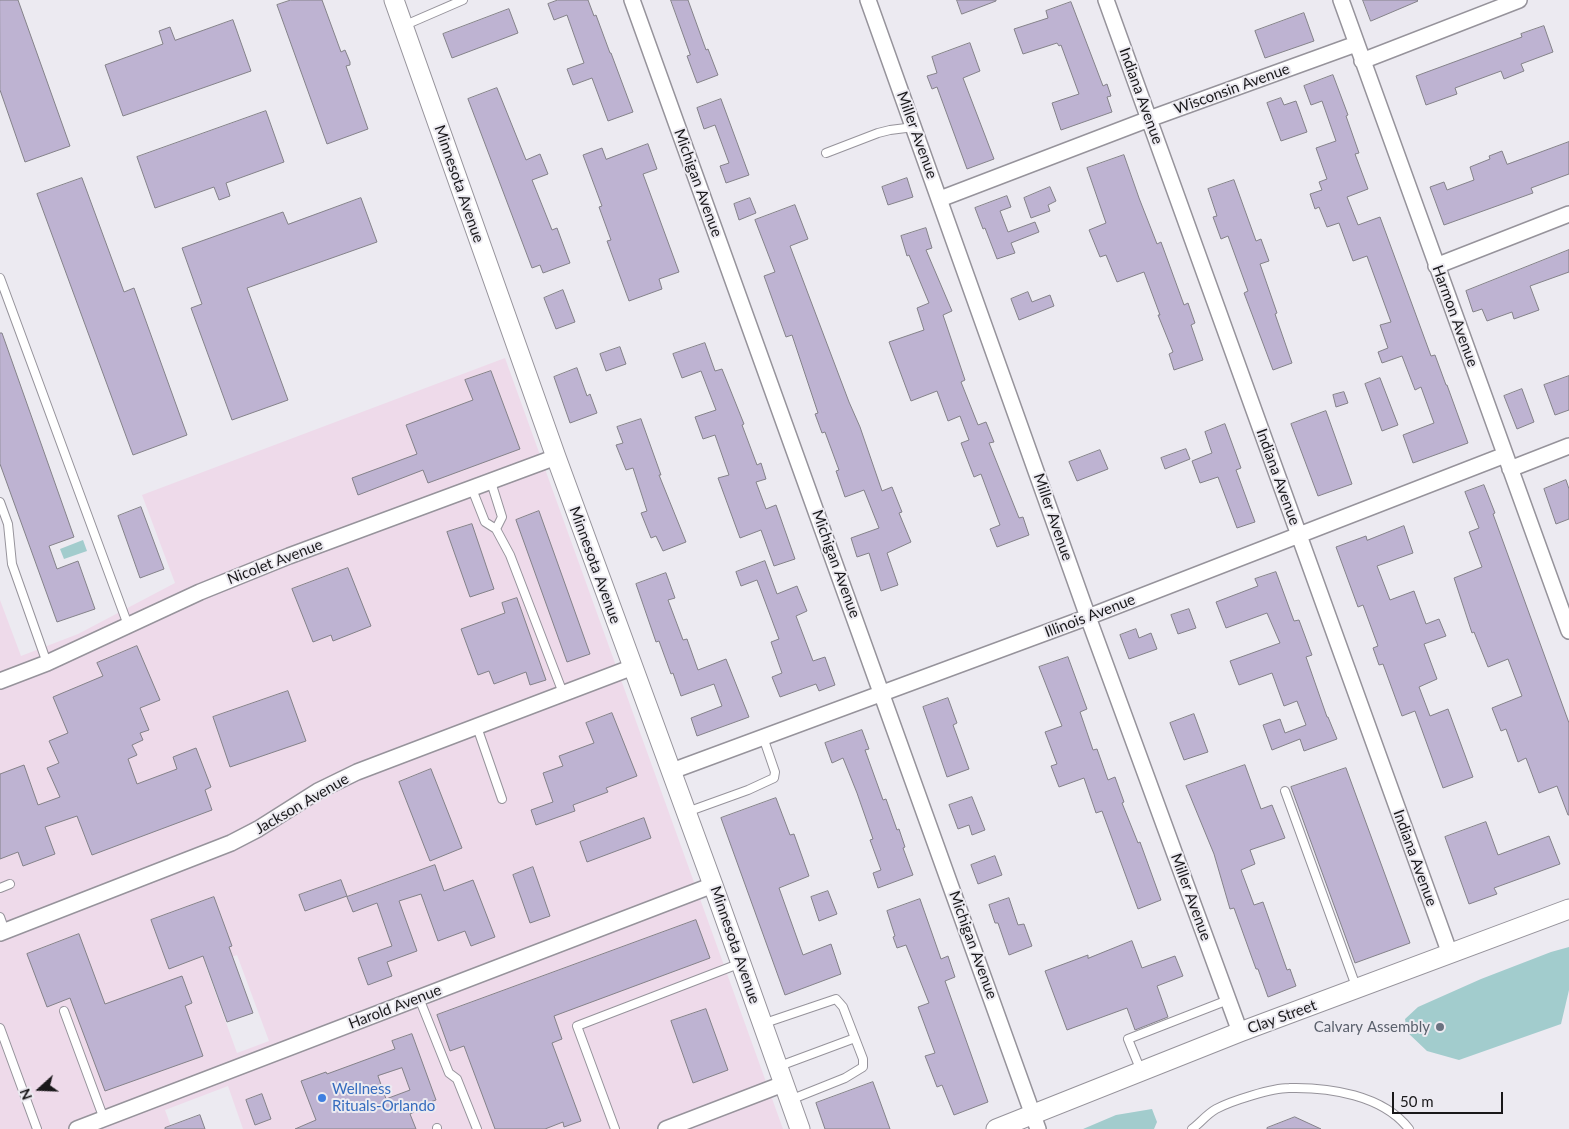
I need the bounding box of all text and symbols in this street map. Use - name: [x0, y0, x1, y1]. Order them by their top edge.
- street label: Indiana Avenue: [1115, 45, 1167, 147]
- street label: Wisconsin Avenue: [1172, 60, 1292, 118]
- street label: Miller Avenue: [893, 89, 941, 181]
- street label: Minnesota Avenue: [430, 123, 488, 245]
- street label: Michigan Avenue: [670, 127, 726, 239]
- street label: Harmon Avenue: [1428, 263, 1482, 369]
- street label: Indiana Avenue: [1252, 426, 1304, 528]
- street label: Miller Avenue: [1030, 471, 1076, 563]
- street label: Minnesota Avenue: [565, 504, 625, 626]
- street label: Michigan Avenue: [808, 508, 864, 620]
- street label: Nicolet Avenue: [225, 536, 325, 588]
- street label: Illinois Avenue: [1042, 591, 1138, 641]
- street label: Jackson Avenue: [252, 770, 352, 838]
- street label: Indiana Avenue: [1389, 807, 1441, 909]
- street label: Miller Avenue: [1167, 851, 1215, 943]
- street label: Minnesota Avenue: [706, 884, 764, 1006]
- street label: Michigan Avenue: [945, 889, 1001, 1001]
- street label: Harold Avenue: [346, 981, 444, 1033]
- street label: Clay Street: [1245, 996, 1319, 1038]
- place label: Calvary Assembly: [1314, 1018, 1430, 1036]
- marker: Calvary Assembly: [1434, 1021, 1446, 1033]
- north arrow: [15, 1064, 65, 1114]
- place label: Wellness Rituals-Orlando: [332, 1080, 435, 1115]
- scale bar: [1394, 1082, 1505, 1114]
- text: N: [16, 1086, 35, 1102]
- marker: Wellness Rituals-Orlando: [316, 1092, 328, 1104]
- text: 50 m: [1400, 1092, 1434, 1110]

